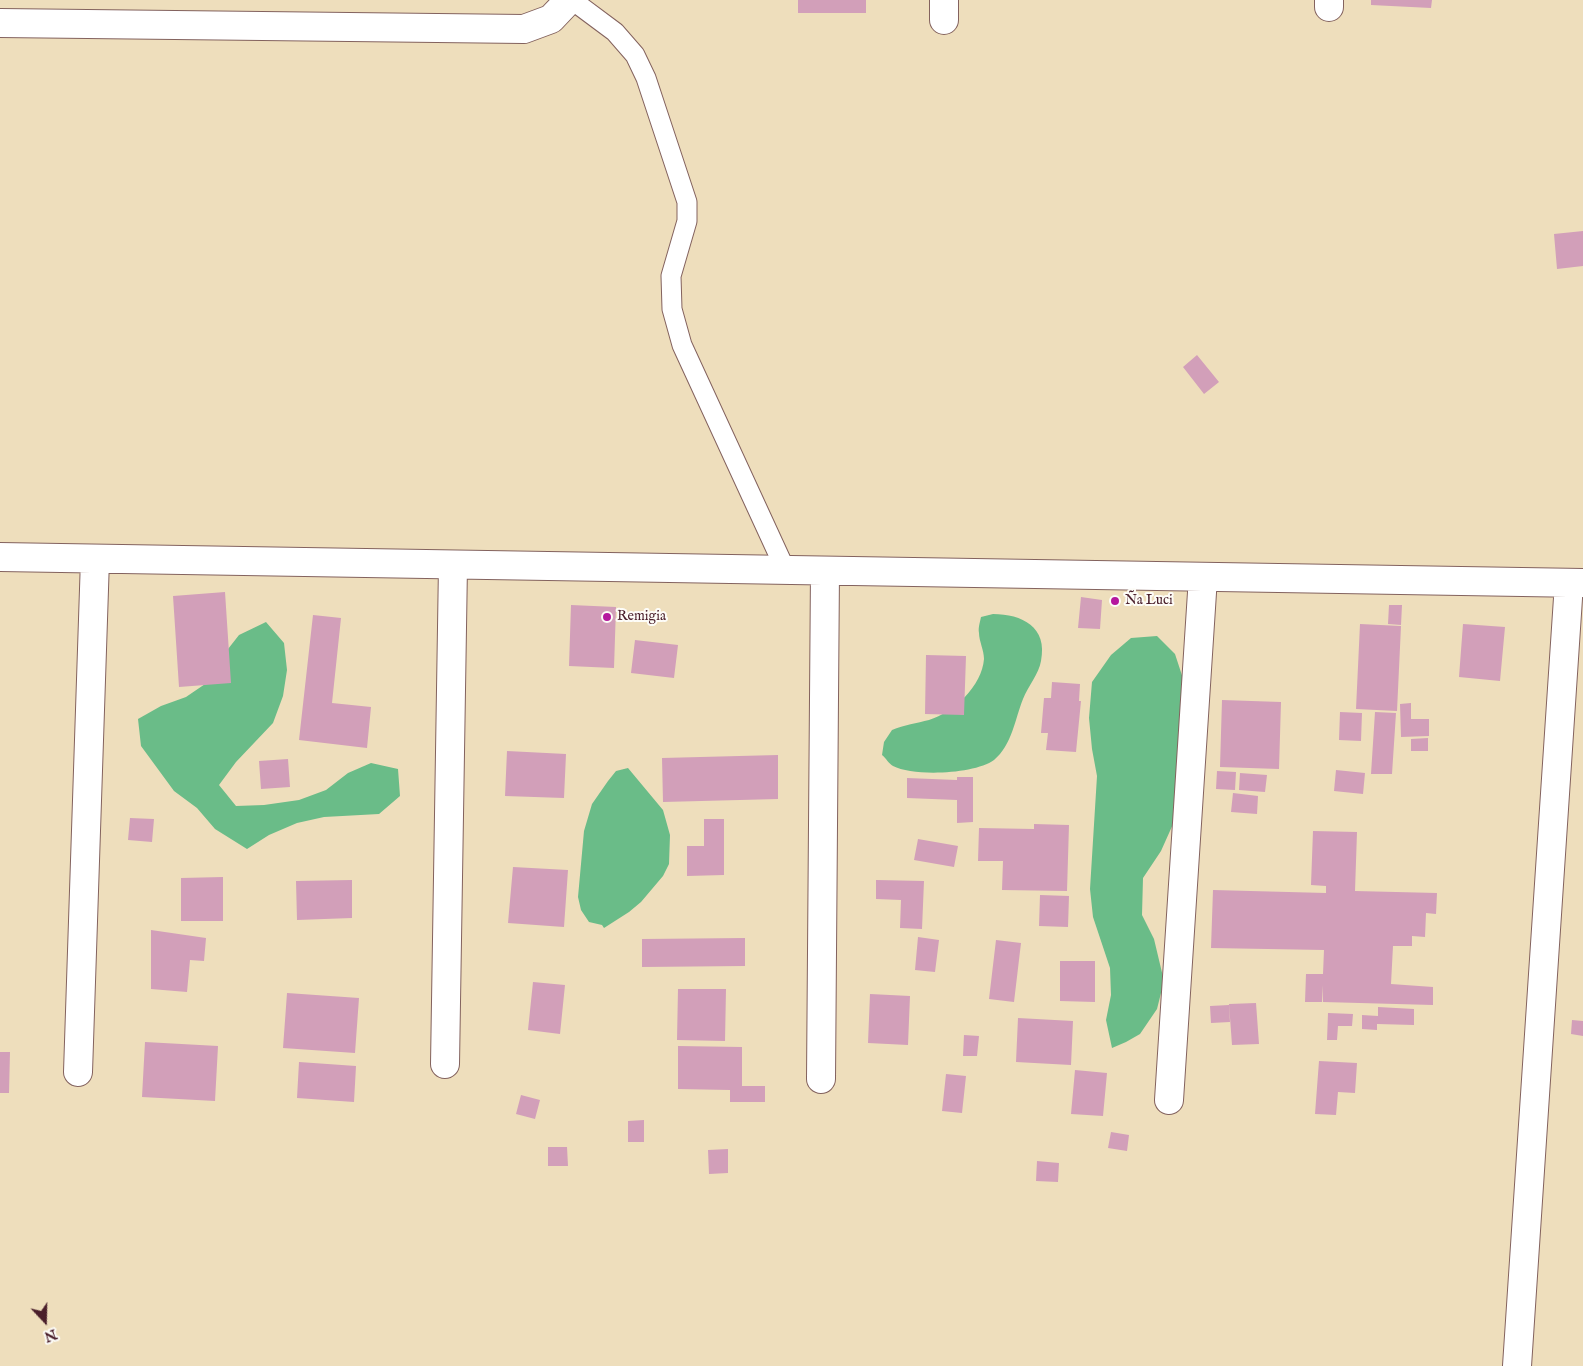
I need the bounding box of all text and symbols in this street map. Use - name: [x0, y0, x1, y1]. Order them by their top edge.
- place label: Ña Luci: [1125, 593, 1173, 609]
- marker: Ña Luci: [1109, 595, 1121, 607]
- place label: Remigia: [617, 609, 666, 625]
- marker: Remigia: [601, 611, 613, 623]
- north arrow: [20, 1296, 70, 1346]
- text: N: [41, 1324, 59, 1346]

